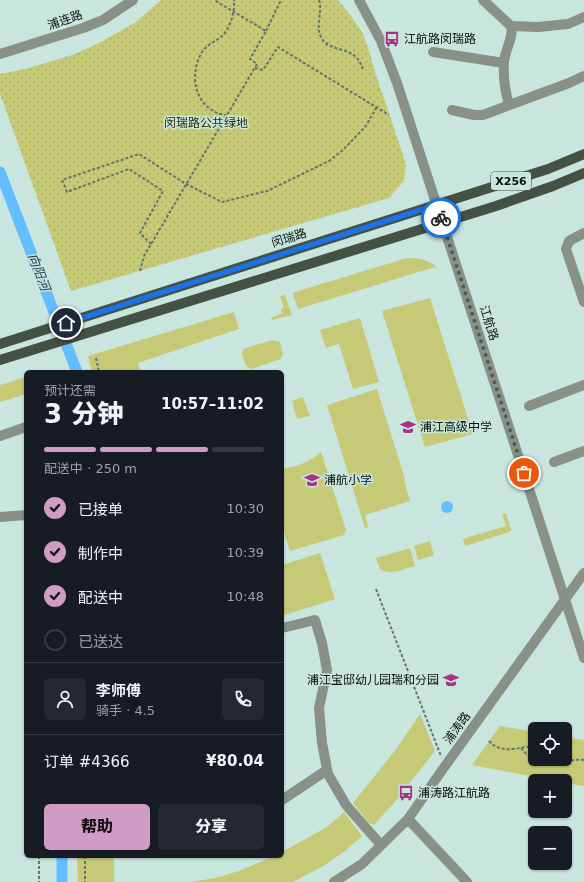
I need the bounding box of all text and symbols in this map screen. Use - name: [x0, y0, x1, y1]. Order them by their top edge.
- street label: 浦连路: [46, 8, 84, 32]
- bus stop icon: 江航路闵瑞路: [383, 30, 401, 48]
- place label: 江航路闵瑞路: [404, 32, 476, 46]
- park label: 闵瑞路公共绿地: [164, 116, 248, 130]
- road number: X256: [491, 172, 531, 190]
- courier: [421, 198, 461, 238]
- icon: bike: [430, 207, 452, 229]
- street label: 闵瑞路: [270, 226, 308, 250]
- water label: 向阳河: [25, 251, 54, 296]
- street label: 江航路: [477, 304, 501, 342]
- pin: [49, 306, 83, 340]
- icon: home: [55, 312, 77, 334]
- text: 预计还需: [44, 383, 96, 398]
- text: 10:57–11:02: [161, 395, 264, 413]
- text: 3 分钟: [44, 399, 123, 429]
- school or university icon: 浦江高级中学: [399, 418, 417, 436]
- place label: 浦江高级中学: [420, 420, 492, 434]
- pin: [507, 456, 541, 490]
- text: 配送中 · 250 m: [44, 461, 137, 476]
- icon: bag: [513, 462, 535, 484]
- school or university icon: 浦航小学: [303, 471, 321, 489]
- place label: 浦航小学: [324, 473, 372, 487]
- icon: check: [44, 497, 66, 519]
- text: 已接单: [78, 501, 123, 519]
- text: 10:30: [227, 501, 264, 516]
- icon: check: [44, 541, 66, 563]
- text: 制作中: [78, 545, 123, 563]
- text: 10:39: [227, 545, 264, 560]
- icon: check: [44, 585, 66, 607]
- text: 配送中: [78, 589, 123, 607]
- text: 10:48: [227, 589, 264, 604]
- text: 已送达: [78, 633, 123, 651]
- school or university icon: 浦江宝邸幼儿园瑞和分园: [442, 671, 460, 689]
- place label: 浦江宝邸幼儿园瑞和分园: [307, 673, 439, 687]
- button: person: [44, 678, 86, 720]
- button: phone: [222, 678, 264, 720]
- text: 李师傅: [96, 682, 141, 700]
- text: 骑手 · 4.5: [96, 703, 155, 718]
- street label: 浦涛路: [441, 709, 473, 747]
- map controls: [528, 722, 572, 870]
- button: locate: [528, 722, 572, 766]
- text: ¥80.04: [206, 752, 264, 770]
- text: 订单 #4366: [44, 753, 130, 771]
- button: +: [528, 774, 572, 818]
- bus stop icon: 浦涛路江航路: [397, 784, 415, 802]
- place label: 浦涛路江航路: [418, 786, 490, 800]
- button: 帮助: [44, 804, 150, 850]
- button: 分享: [158, 804, 264, 850]
- button: −: [528, 826, 572, 870]

